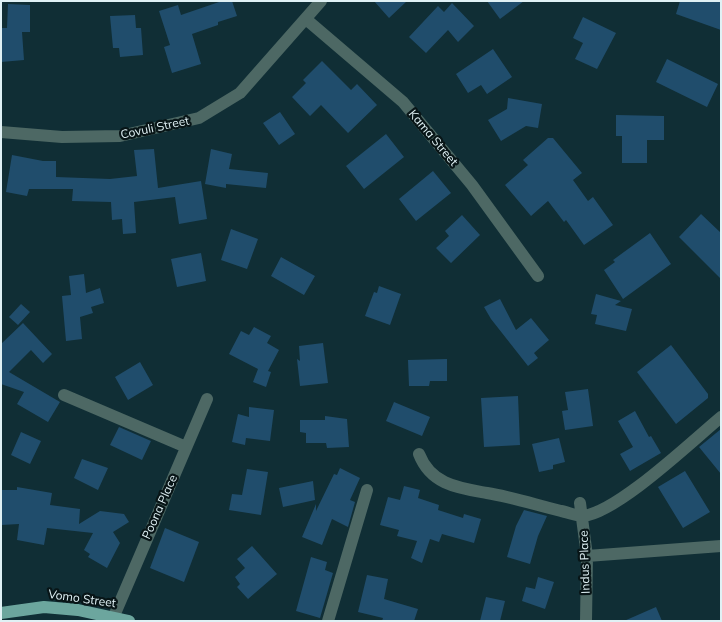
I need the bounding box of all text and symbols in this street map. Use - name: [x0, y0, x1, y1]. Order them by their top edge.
- street label: Kama Street: [405, 107, 461, 169]
- street label: Covuli Street: [119, 114, 191, 142]
- street label: Poona Place: [139, 473, 181, 541]
- street label: Indus Place: [577, 530, 593, 594]
- street label: Vomo Street: [47, 587, 117, 611]

